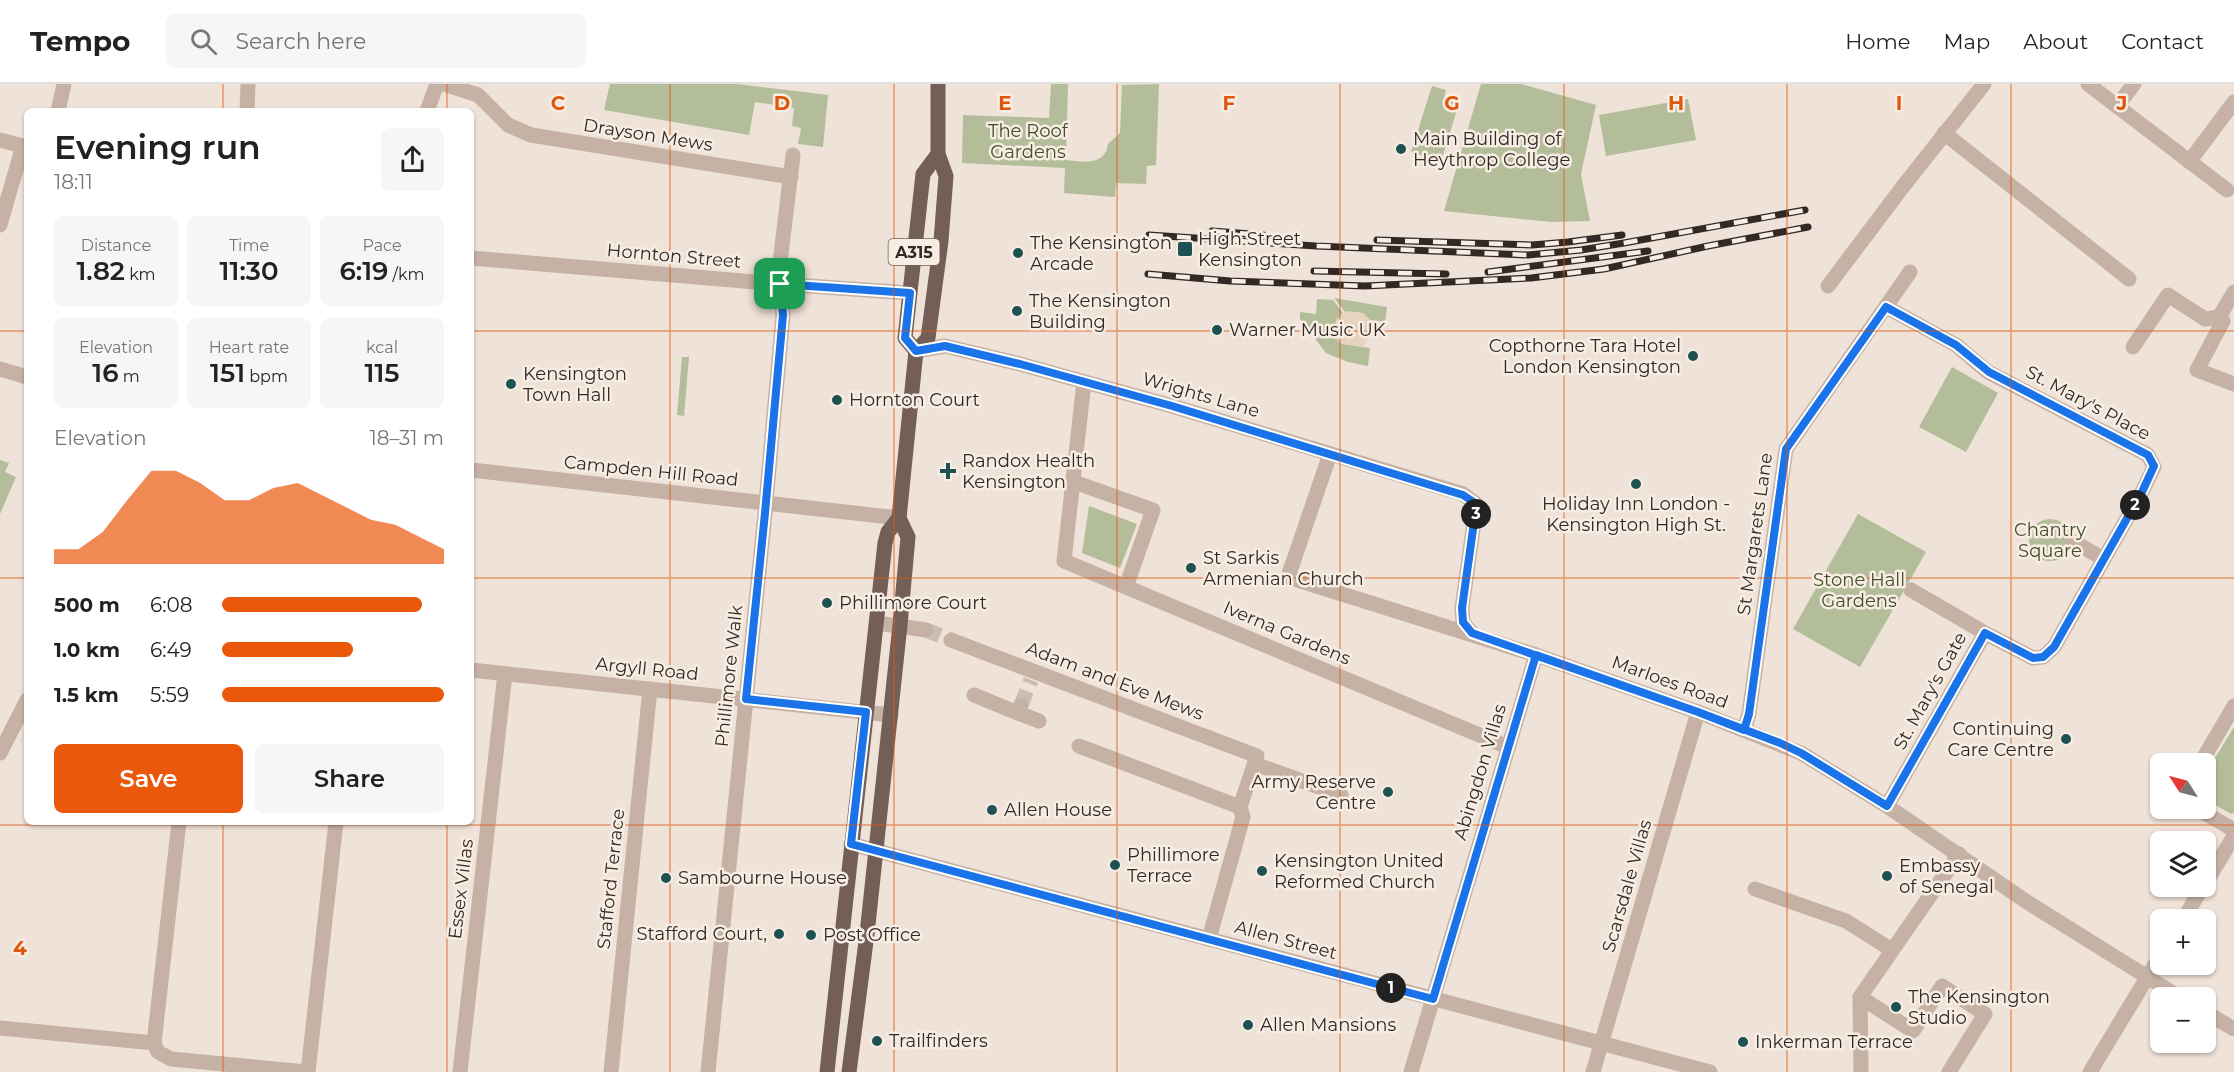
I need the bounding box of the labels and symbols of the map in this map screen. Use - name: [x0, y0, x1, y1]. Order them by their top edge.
- text: C: [551, 91, 566, 115]
- text: D: [774, 91, 790, 115]
- text: E: [998, 91, 1012, 115]
- text: F: [1223, 91, 1236, 115]
- text: G: [1444, 91, 1460, 115]
- text: H: [1668, 91, 1684, 115]
- text: I: [1896, 91, 1902, 115]
- text: J: [2116, 91, 2127, 115]
- street label: Drayson Mews: [582, 114, 714, 156]
- park label: The Roof Gardens: [988, 120, 1069, 163]
- place label: Main Building of Heythrop College: [1413, 128, 1570, 171]
- marker: Main Building of Heythrop College: [1394, 142, 1408, 156]
- place label: High Street Kensington: [1198, 228, 1302, 271]
- place label: The Kensington Arcade: [1030, 232, 1172, 275]
- street label: Hornton Street: [606, 239, 742, 273]
- road number: A315: [888, 239, 940, 265]
- marker: High Street Kensington: [1176, 240, 1194, 258]
- marker: The Kensington Arcade: [1011, 246, 1025, 260]
- pin: [754, 258, 805, 309]
- place label: The Kensington Building: [1029, 290, 1171, 333]
- marker: The Kensington Building: [1010, 304, 1024, 318]
- place label: Warner Music UK: [1229, 319, 1386, 341]
- marker: Warner Music UK: [1210, 323, 1224, 337]
- place label: Copthorne Tara Hotel London Kensington: [1489, 335, 1681, 378]
- marker: Copthorne Tara Hotel London Kensington: [1686, 349, 1700, 363]
- street label: St. Mary's Place: [2022, 361, 2154, 445]
- place label: Kensington Town Hall: [523, 363, 627, 406]
- street label: Wrights Lane: [1140, 368, 1262, 422]
- marker: Kensington Town Hall: [504, 377, 518, 391]
- place label: Hornton Court: [849, 389, 980, 411]
- marker: Hornton Court: [830, 393, 844, 407]
- place label: Randox Health Kensington: [962, 450, 1095, 493]
- street label: Campden Hill Road: [563, 451, 739, 491]
- street label: St Margarets Lane: [1733, 451, 1777, 617]
- marker: Randox Health Kensington: [939, 462, 957, 480]
- marker: Holiday Inn London - Kensington High St.: [1629, 477, 1643, 491]
- pin: 2: [2120, 490, 2150, 520]
- place label: Holiday Inn London - Kensington High St.: [1542, 493, 1730, 536]
- pin: 3: [1461, 499, 1491, 529]
- park label: Chantry Square: [2014, 519, 2086, 562]
- place label: St Sarkis Armenian Church: [1203, 547, 1364, 590]
- marker: St Sarkis Armenian Church: [1184, 561, 1198, 575]
- park label: Stone Hall Gardens: [1813, 569, 1905, 612]
- place label: Phillimore Court: [839, 592, 987, 614]
- marker: Phillimore Court: [820, 596, 834, 610]
- street label: Iverna Gardens: [1220, 596, 1354, 670]
- street label: Phillimore Walk: [711, 604, 747, 748]
- street label: St. Mary's Gate: [1889, 628, 1971, 754]
- street label: Adam and Eve Mews: [1023, 637, 1207, 725]
- street label: Marloes Road: [1609, 651, 1731, 713]
- street label: Argyll Road: [594, 653, 700, 685]
- street label: Abingdon Villas: [1449, 701, 1511, 843]
- place label: Continuing Care Centre: [1948, 718, 2054, 761]
- marker: Continuing Care Centre: [2059, 732, 2073, 746]
- north arrow: [2150, 753, 2216, 819]
- place label: Army Reserve Centre: [1251, 771, 1376, 814]
- marker: Army Reserve Centre: [1381, 785, 1395, 799]
- place label: Allen House: [1004, 799, 1112, 821]
- marker: Allen House: [985, 803, 999, 817]
- street label: Stafford Terrace: [593, 808, 629, 950]
- street label: Scarsdale Villas: [1598, 817, 1657, 955]
- street label: Essex Villas: [444, 838, 478, 940]
- place label: Phillimore Terrace: [1127, 844, 1220, 887]
- place label: Kensington United Reformed Church: [1274, 850, 1444, 893]
- place label: Embassy of Senegal: [1899, 855, 1994, 898]
- marker: Phillimore Terrace: [1108, 858, 1122, 872]
- marker: Kensington United Reformed Church: [1255, 864, 1269, 878]
- place label: Sambourne House: [678, 867, 847, 889]
- marker: Embassy of Senegal: [1880, 869, 1894, 883]
- marker: Sambourne House: [659, 871, 673, 885]
- street label: Allen Street: [1233, 916, 1339, 964]
- place label: Stafford Court,: [637, 923, 767, 945]
- place label: Post Office: [823, 924, 921, 946]
- marker: Stafford Court,: [772, 927, 786, 941]
- marker: Post Office: [804, 928, 818, 942]
- text: 4: [13, 936, 27, 960]
- pin: 1: [1376, 973, 1406, 1003]
- place label: The Kensington Studio: [1908, 986, 2050, 1029]
- marker: The Kensington Studio: [1889, 1000, 1903, 1014]
- place label: Allen Mansions: [1260, 1014, 1396, 1036]
- marker: Allen Mansions: [1241, 1018, 1255, 1032]
- place label: Trailfinders: [889, 1030, 988, 1052]
- place label: Inkerman Terrace: [1755, 1031, 1913, 1053]
- marker: Trailfinders: [870, 1034, 884, 1048]
- marker: Inkerman Terrace: [1736, 1035, 1750, 1049]

